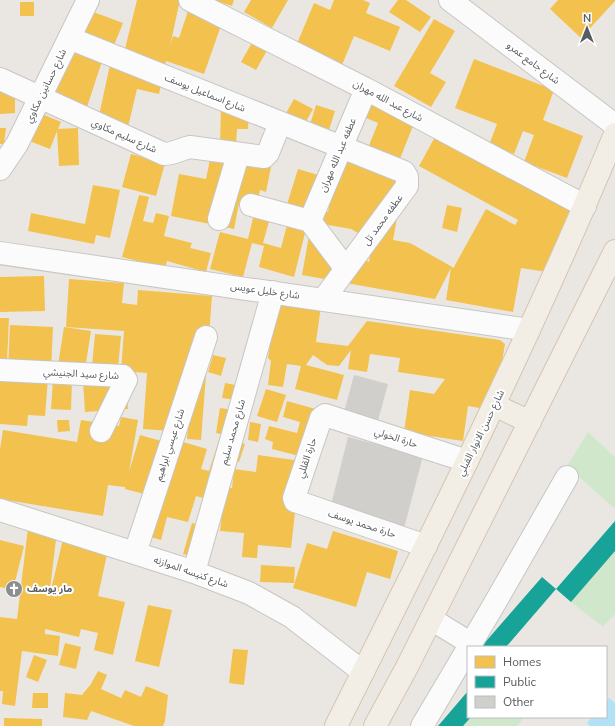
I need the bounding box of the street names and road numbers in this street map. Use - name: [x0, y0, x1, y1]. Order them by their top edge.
- street label: شارع جامع عمرو: [504, 38, 563, 88]
- street label: شارع حسانين مكاوي: [22, 46, 70, 126]
- street label: شارع اسماعيل يوسف: [162, 70, 248, 116]
- street label: شارع عبد الله مهران: [351, 77, 425, 125]
- street label: شارع سليم مكاوي: [89, 115, 159, 157]
- street label: عطفه عبد الله مهران: [316, 116, 360, 194]
- street label: عطفه محمد تل: [360, 192, 406, 248]
- street label: شارع خليل عويس: [229, 279, 301, 303]
- street label: شارع سيد الجنيشي: [43, 365, 119, 383]
- street label: شارع حسن الانوار القبلي: [454, 387, 508, 479]
- street label: شارع محمد سليم: [217, 397, 249, 466]
- street label: شارع عيسي ابراهيم: [152, 407, 189, 483]
- street label: حارة الخولي: [372, 424, 420, 452]
- street label: حارة القللي: [294, 436, 321, 480]
- street label: حارة محمد يوسف: [326, 506, 398, 542]
- street label: شارع كنيسه الموازنه: [152, 553, 230, 591]

